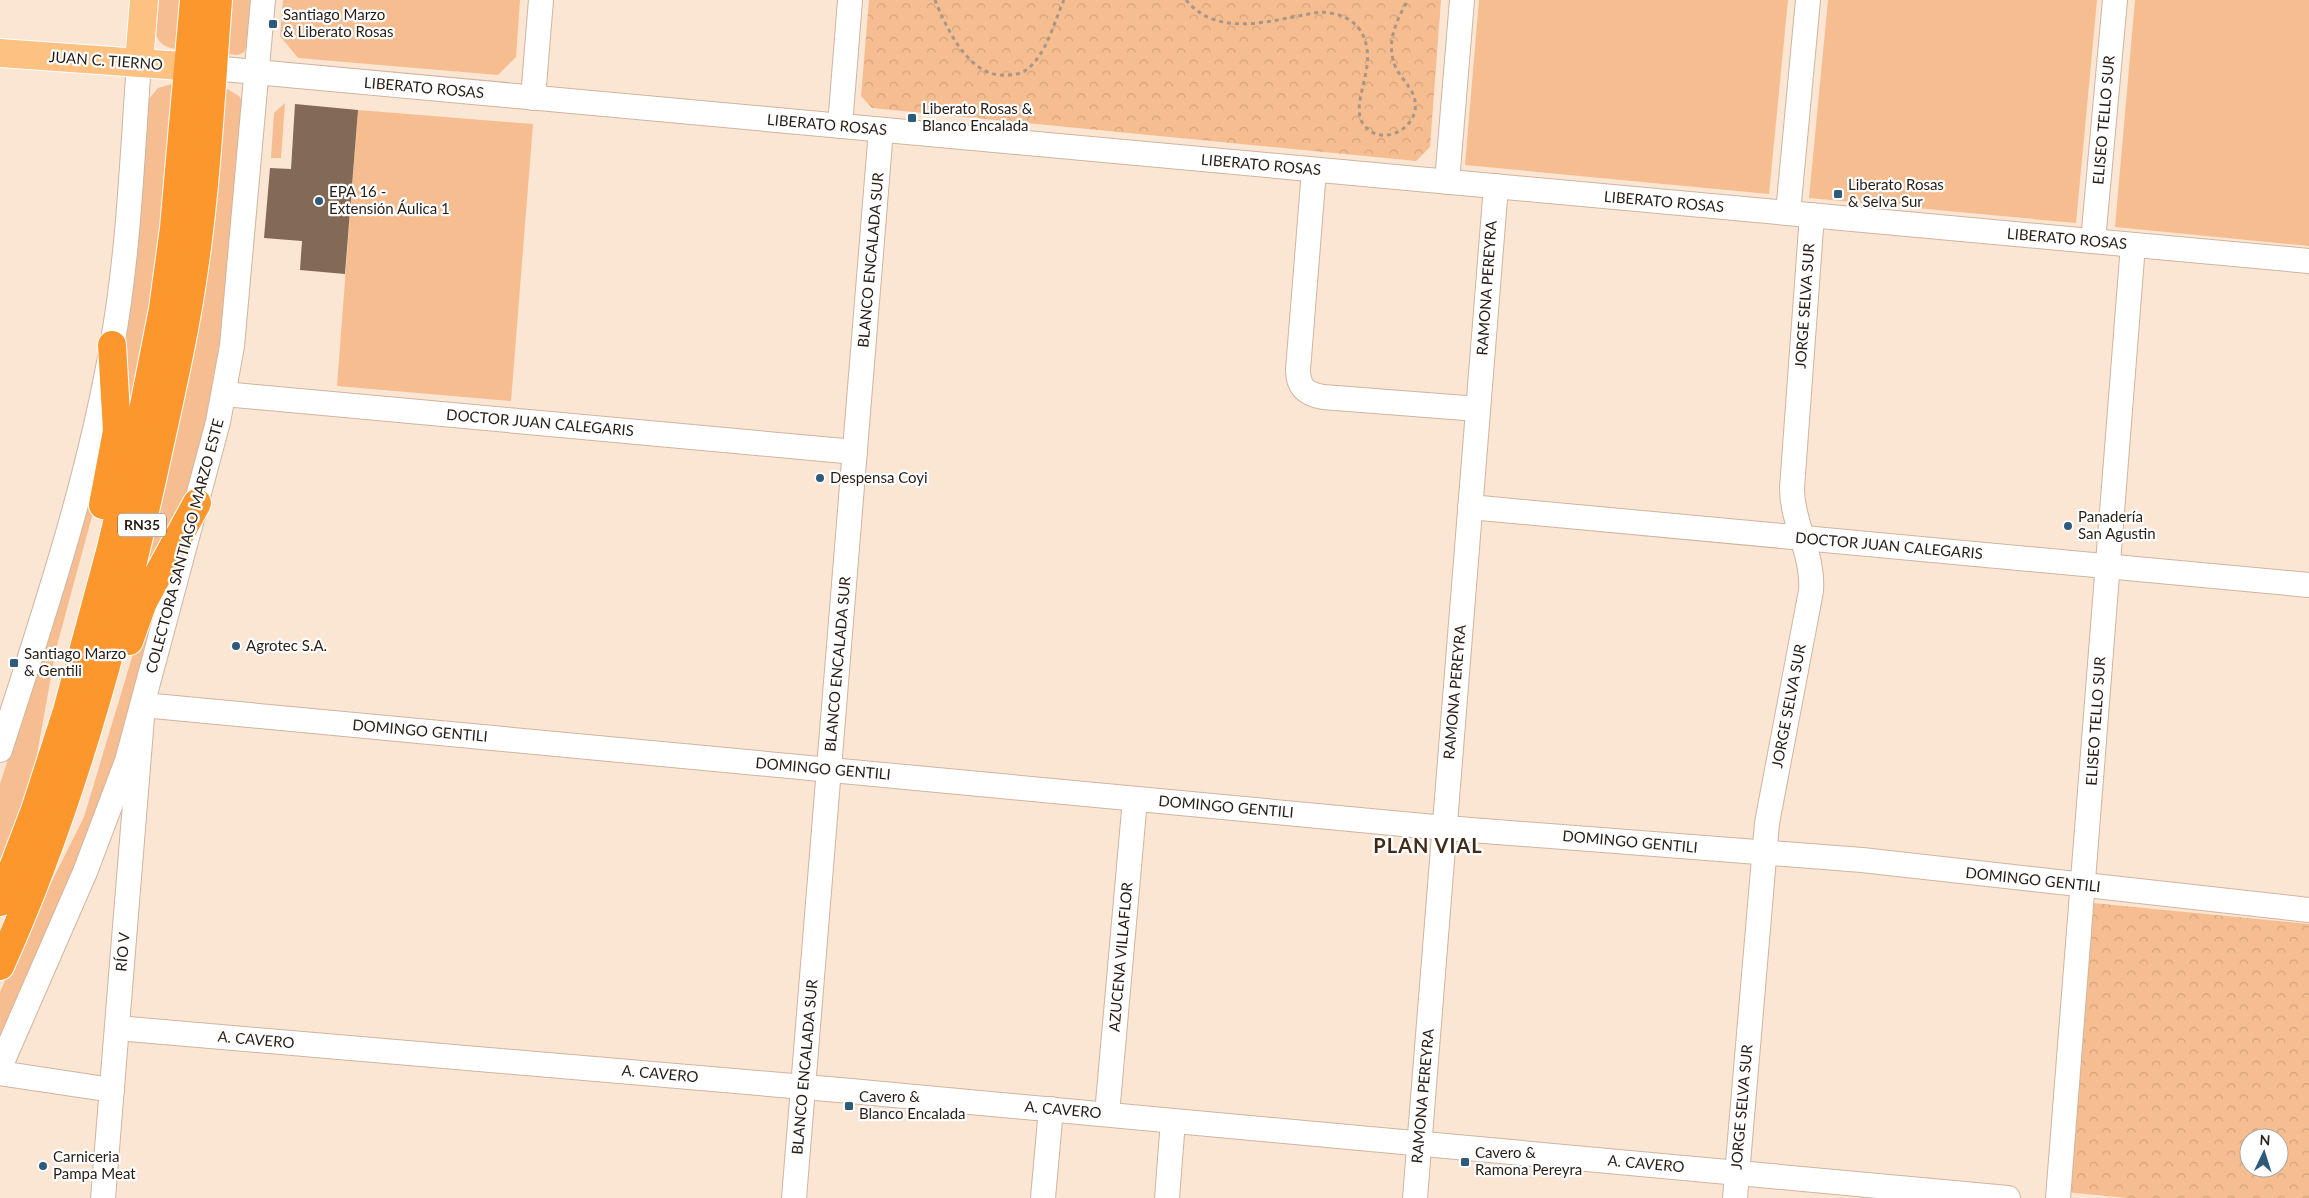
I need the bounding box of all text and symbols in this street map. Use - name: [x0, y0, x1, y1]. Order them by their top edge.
- place label: Santiago Marzo & Liberato Rosas: [283, 5, 393, 40]
- marker: Santiago Marzo & Liberato Rosas: [267, 18, 279, 30]
- street label: JUAN C. TIERNO: [49, 47, 164, 73]
- street label: ELISEO TELLO SUR: [2088, 54, 2118, 185]
- street label: LIBERATO ROSAS: [363, 73, 485, 101]
- place label: Liberato Rosas & Blanco Encalada: [922, 99, 1033, 134]
- street label: LIBERATO ROSAS: [766, 110, 888, 138]
- marker: Liberato Rosas & Blanco Encalada: [906, 112, 918, 124]
- street label: LIBERATO ROSAS: [1200, 150, 1322, 178]
- street label: BLANCO ENCALADA SUR: [853, 171, 887, 348]
- place label: Liberato Rosas & Selva Sur: [1848, 175, 1944, 210]
- place label: EPA 16 - Extensión Áulica 1: [329, 182, 450, 217]
- street label: LIBERATO ROSAS: [1603, 187, 1725, 215]
- marker: Liberato Rosas & Selva Sur: [1832, 188, 1844, 200]
- marker: EPA 16 - Extensión Áulica 1: [313, 195, 325, 207]
- street label: RAMONA PEREYRA: [1472, 219, 1500, 356]
- street label: LIBERATO ROSAS: [2006, 224, 2128, 252]
- street label: JORGE SELVA SUR: [1791, 242, 1817, 369]
- street label: DOCTOR JUAN CALEGARIS: [446, 405, 635, 439]
- street label: COLECTORA SANTIAGO MARZO ESTE: [141, 416, 227, 675]
- place label: Despensa Coyi: [830, 468, 928, 486]
- marker: Despensa Coyi: [814, 472, 826, 484]
- place label: Panadería San Agustin: [2078, 507, 2156, 542]
- road number: RN35: [118, 514, 166, 536]
- marker: Panadería San Agustin: [2062, 520, 2074, 532]
- street label: DOCTOR JUAN CALEGARIS: [1795, 528, 1984, 562]
- street label: BLANCO ENCALADA SUR: [820, 575, 854, 752]
- street label: RAMONA PEREYRA: [1439, 623, 1469, 760]
- place label: Agrotec S.A.: [246, 636, 327, 654]
- marker: Agrotec S.A.: [230, 640, 242, 652]
- street label: JORGE SELVA SUR: [1767, 642, 1809, 769]
- place label: Santiago Marzo & Gentili: [24, 644, 126, 679]
- street label: ELISEO TELLO SUR: [2082, 655, 2109, 786]
- marker: Santiago Marzo & Gentili: [8, 657, 20, 669]
- street label: DOMINGO GENTILI: [352, 715, 489, 745]
- street label: DOMINGO GENTILI: [755, 753, 892, 783]
- street label: DOMINGO GENTILI: [1158, 791, 1295, 821]
- street label: DOMINGO GENTILI: [1562, 826, 1699, 856]
- district label: PLAN VIAL: [1373, 833, 1483, 857]
- street label: DOMINGO GENTILI: [1965, 863, 2102, 895]
- street label: AZUCENA VILLAFLOR: [1104, 881, 1136, 1033]
- street label: RÍO V: [111, 931, 133, 972]
- street label: BLANCO ENCALADA SUR: [787, 978, 821, 1155]
- street label: A. CAVERO: [217, 1027, 295, 1051]
- street label: RAMONA PEREYRA: [1407, 1027, 1437, 1164]
- street label: JORGE SELVA SUR: [1727, 1043, 1755, 1170]
- street label: A. CAVERO: [621, 1061, 699, 1085]
- place label: Cavero & Blanco Encalada: [859, 1087, 966, 1122]
- street label: A. CAVERO: [1024, 1097, 1102, 1121]
- marker: Cavero & Blanco Encalada: [843, 1100, 855, 1112]
- north arrow: [2239, 1128, 2289, 1178]
- text: N: [2259, 1131, 2271, 1148]
- place label: Cavero & Ramona Pereyra: [1475, 1143, 1582, 1178]
- place label: Carniceria Pampa Meat: [53, 1147, 136, 1182]
- street label: A. CAVERO: [1607, 1151, 1685, 1175]
- marker: Cavero & Ramona Pereyra: [1459, 1156, 1471, 1168]
- marker: Carniceria Pampa Meat: [37, 1160, 49, 1172]

